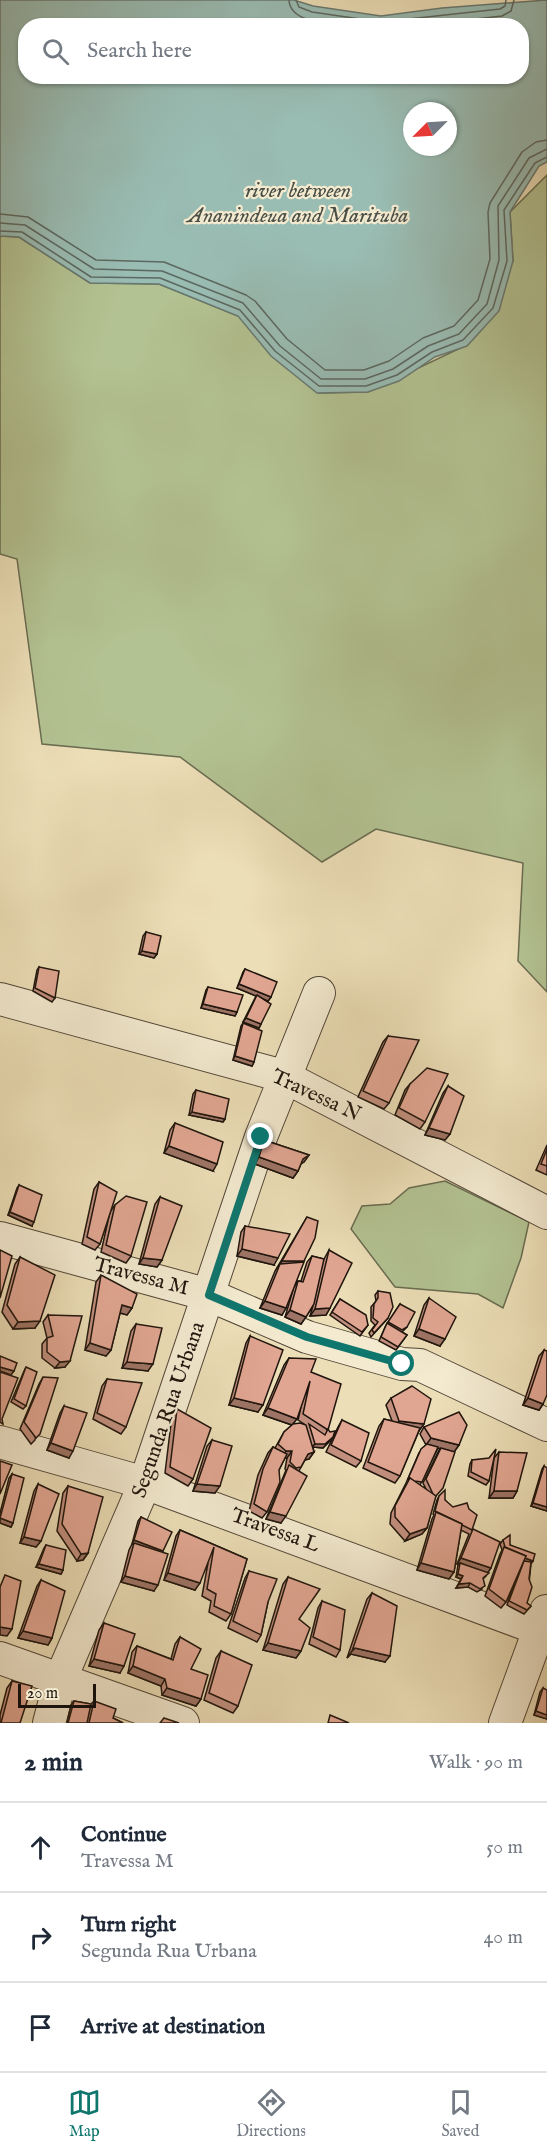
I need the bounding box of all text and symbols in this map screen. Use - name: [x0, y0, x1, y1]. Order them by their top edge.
- search box: [18, 18, 529, 84]
- icon: search: [39, 35, 72, 68]
- text: Search here: [87, 37, 192, 65]
- north arrow: [403, 102, 457, 156]
- water label: river between Ananindeua and Marituba: [186, 177, 409, 230]
- street label: Travessa N: [267, 1064, 365, 1128]
- route end: [247, 1123, 273, 1149]
- street label: Travessa M: [91, 1251, 192, 1303]
- street label: Segunda Rua Urbana: [126, 1317, 212, 1502]
- route start: [388, 1350, 414, 1376]
- street label: Travessa L: [227, 1503, 323, 1560]
- scale bar: [18, 1681, 96, 1708]
- text: 20 m: [27, 1684, 58, 1704]
- text: 2 min: [24, 1746, 83, 1779]
- text: Walk · 90 m: [429, 1750, 523, 1775]
- text: Continue: [81, 1821, 167, 1849]
- icon: ahead: [24, 1831, 57, 1864]
- text: 50 m: [486, 1835, 523, 1860]
- text: Travessa M: [81, 1849, 174, 1874]
- text: Turn right: [81, 1911, 176, 1939]
- icon: right: [24, 1921, 57, 1954]
- text: 40 m: [484, 1925, 523, 1950]
- text: Segunda Rua Urbana: [81, 1939, 257, 1964]
- icon: arrive: [24, 2011, 57, 2044]
- text: Arrive at destination: [81, 2013, 265, 2041]
- tab: Map: [68, 2086, 101, 2142]
- tab: Directions: [236, 2086, 306, 2142]
- tab: Saved: [441, 2086, 479, 2142]

